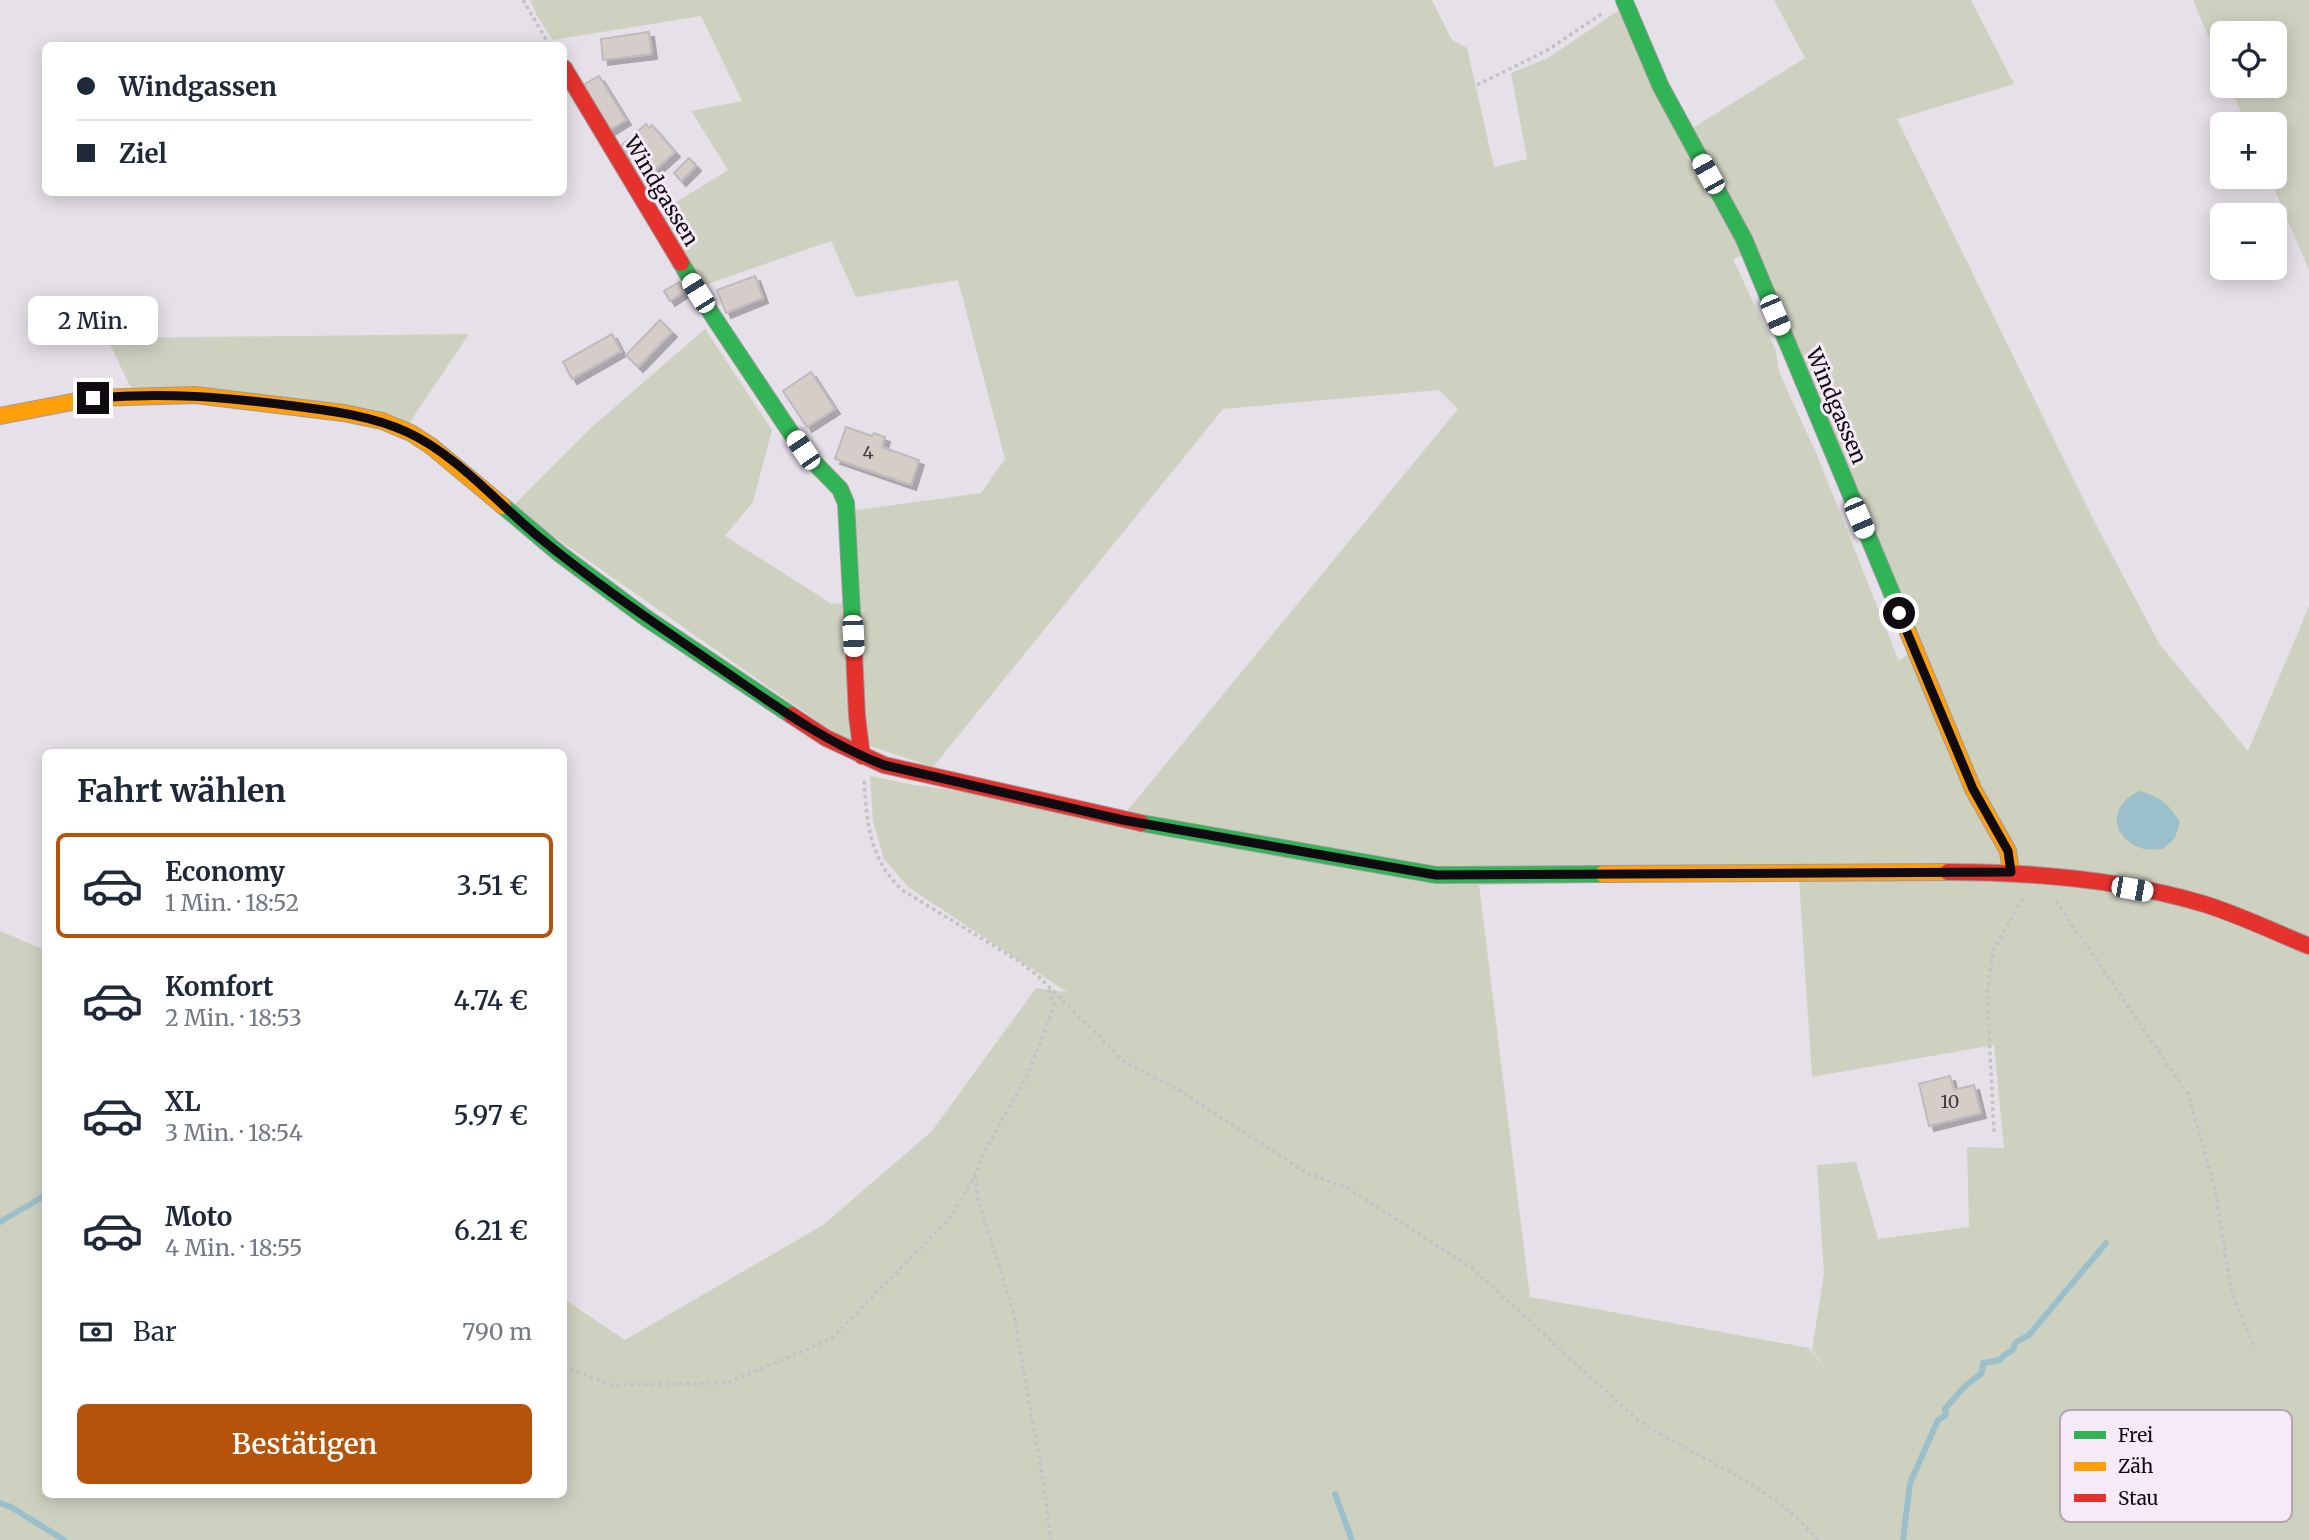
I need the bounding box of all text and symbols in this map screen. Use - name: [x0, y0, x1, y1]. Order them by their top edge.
- map controls: [2210, 21, 2287, 280]
- button: locate: [2210, 21, 2287, 98]
- text: Windgassen: [119, 70, 277, 103]
- button: +: [2210, 112, 2287, 189]
- street label: Windgassen: [617, 130, 705, 251]
- text: Ziel: [119, 137, 167, 170]
- car: [1689, 151, 1728, 197]
- button: −: [2210, 203, 2287, 280]
- car: [678, 270, 719, 316]
- car: [1758, 292, 1793, 338]
- callout: 2 Min.: [28, 296, 158, 346]
- text: 2 Min.: [58, 306, 128, 335]
- street label: Windgassen: [1799, 343, 1873, 468]
- route end: [77, 382, 109, 414]
- car: [783, 427, 824, 473]
- house number: 4: [862, 441, 874, 464]
- car: [1842, 495, 1877, 541]
- route start: [1883, 597, 1915, 629]
- car: [842, 614, 865, 658]
- text: Fahrt wählen: [77, 771, 286, 811]
- icon: car: [81, 854, 144, 917]
- text: Economy: [165, 855, 285, 888]
- text: 3.51 €: [457, 869, 528, 902]
- car: [2110, 875, 2155, 903]
- text: 1 Min. · 18:52: [165, 888, 299, 917]
- icon: car: [81, 969, 144, 1032]
- text: Komfort: [165, 970, 274, 1003]
- text: 4.74 €: [453, 984, 528, 1017]
- text: 2 Min. · 18:53: [165, 1003, 302, 1032]
- icon: car: [81, 1084, 144, 1147]
- text: XL: [165, 1085, 201, 1118]
- house number: 10: [1941, 1090, 1959, 1113]
- text: 5.97 €: [453, 1099, 528, 1132]
- text: 3 Min. · 18:54: [165, 1118, 303, 1147]
- icon: car: [81, 1199, 144, 1262]
- text: Moto: [165, 1200, 232, 1233]
- text: 6.21 €: [454, 1214, 528, 1247]
- text: 4 Min. · 18:55: [165, 1233, 302, 1262]
- icon: cash: [77, 1313, 115, 1351]
- text: Bar: [133, 1315, 177, 1348]
- text: 790 m: [462, 1317, 532, 1346]
- button: Bestätigen: [77, 1404, 532, 1484]
- legend: [2060, 1410, 2292, 1522]
- text: Frei: [2118, 1423, 2153, 1447]
- text: Zäh: [2118, 1454, 2154, 1478]
- text: Stau: [2118, 1486, 2159, 1510]

